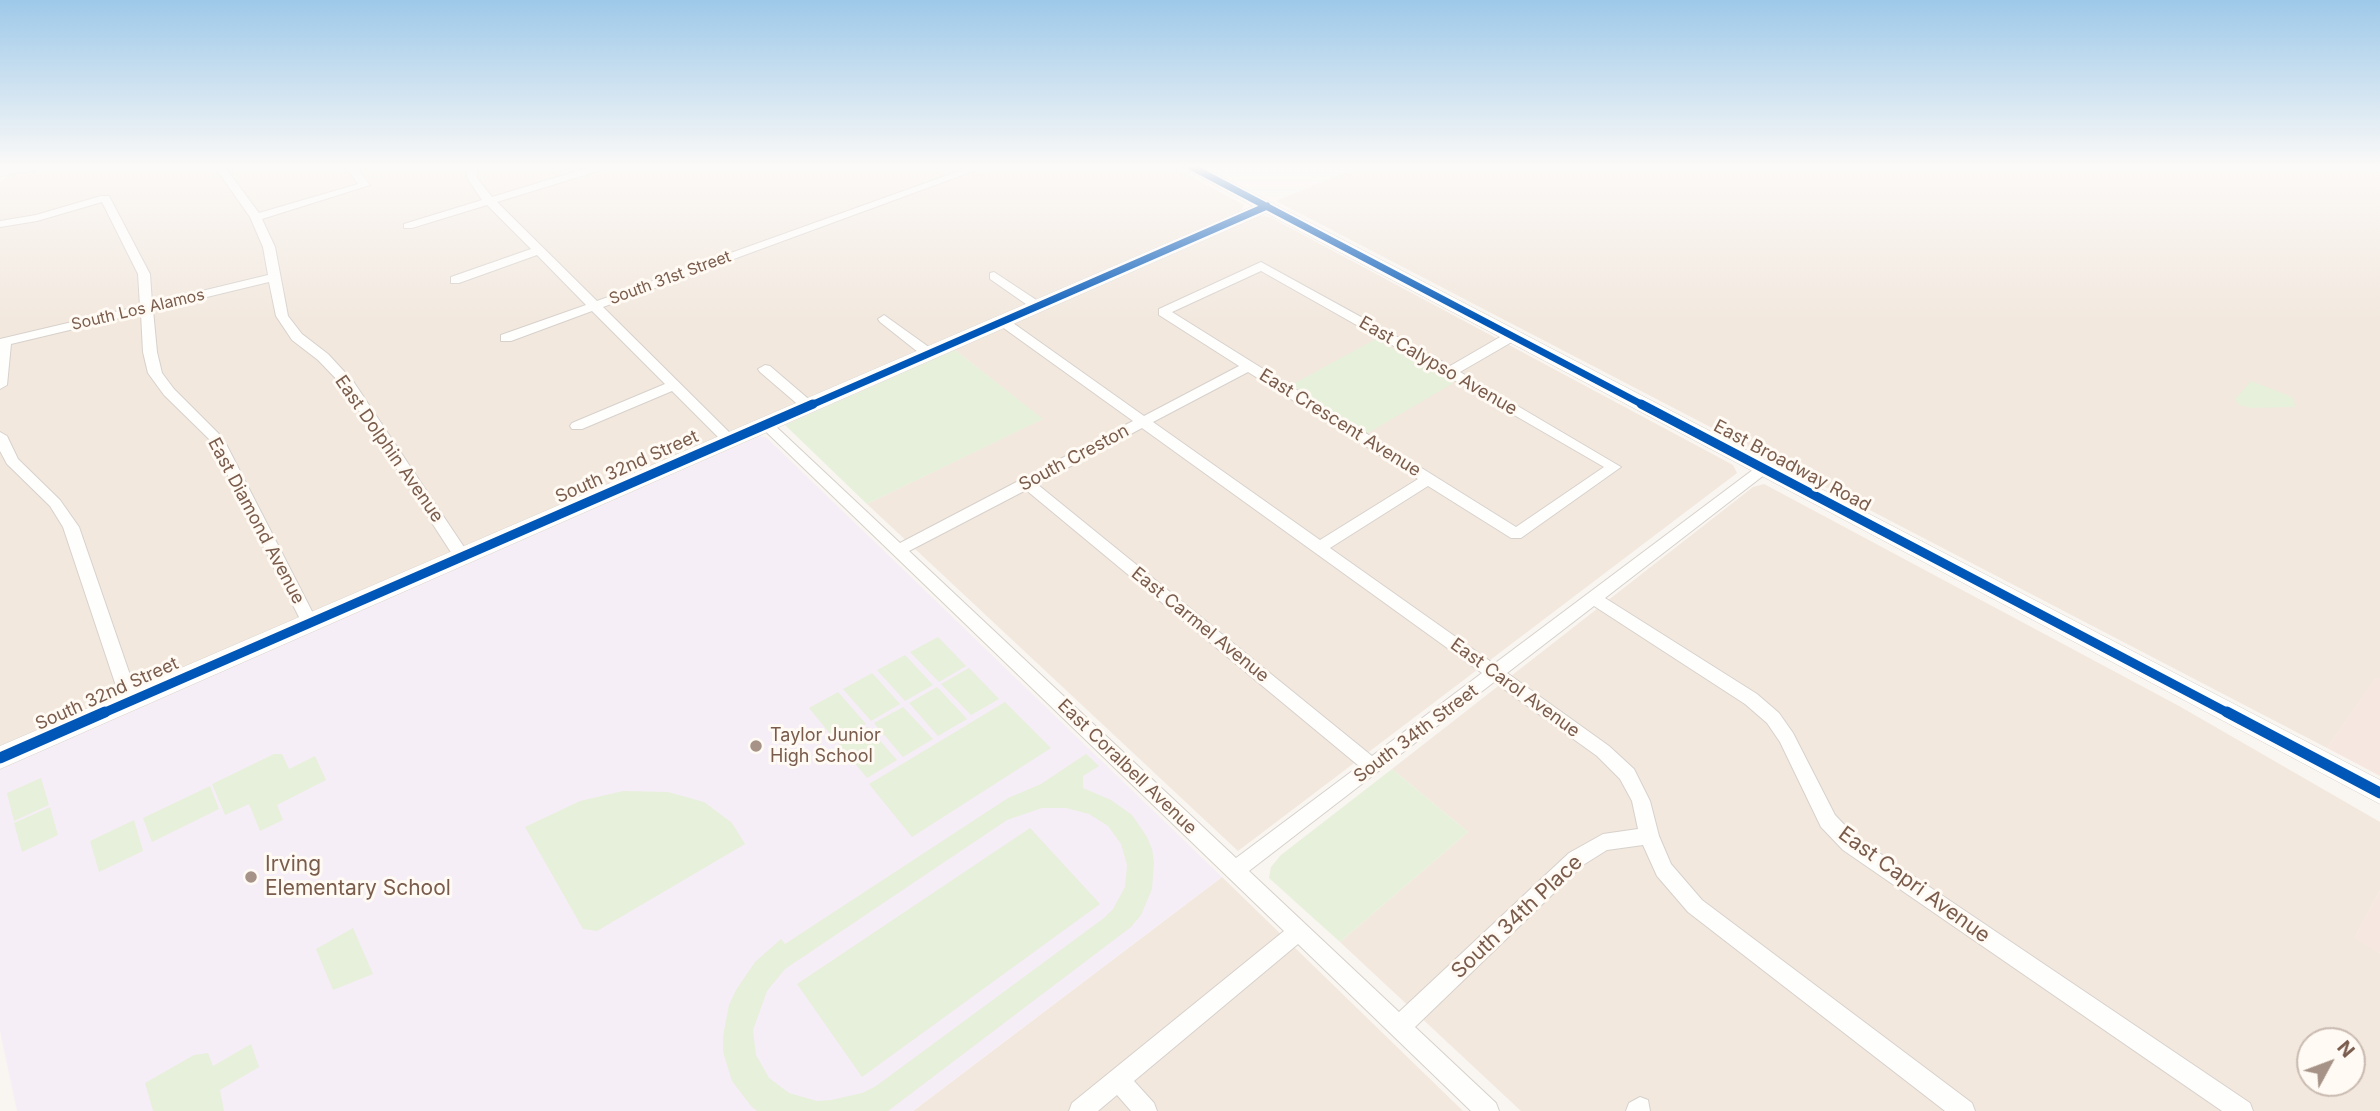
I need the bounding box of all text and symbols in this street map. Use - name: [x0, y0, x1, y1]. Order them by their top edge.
- street label: South 31st Street: [606, 247, 734, 309]
- street label: South Los Alamos: [70, 285, 206, 335]
- street label: East Calypso Avenue: [1355, 312, 1521, 420]
- street label: East Crescent Avenue: [1255, 364, 1425, 482]
- street label: East Dolphin Avenue: [330, 371, 448, 527]
- street label: East Broadway Road: [1710, 415, 1874, 517]
- street label: South Creston: [1015, 420, 1133, 496]
- street label: South 32nd Street: [552, 426, 702, 508]
- street label: East Diamond Avenue: [203, 434, 309, 608]
- street label: East Carmel Avenue: [1127, 563, 1273, 687]
- street label: East Carol Avenue: [1446, 634, 1584, 742]
- street label: South 32nd Street: [32, 653, 182, 735]
- street label: South 34th Street: [1350, 680, 1482, 788]
- street label: East Coralbell Avenue: [1053, 695, 1201, 839]
- place label: Taylor Junior High School: [770, 725, 881, 768]
- marker: Taylor Junior High School: [748, 738, 764, 754]
- street label: East Capri Avenue: [1833, 822, 1995, 948]
- street label: South 34th Place: [1446, 850, 1588, 984]
- place label: Irving Elementary School: [265, 852, 451, 902]
- marker: Irving Elementary School: [243, 869, 259, 885]
- north arrow: [2296, 1027, 2366, 1097]
- text: N: [2332, 1036, 2359, 1062]

